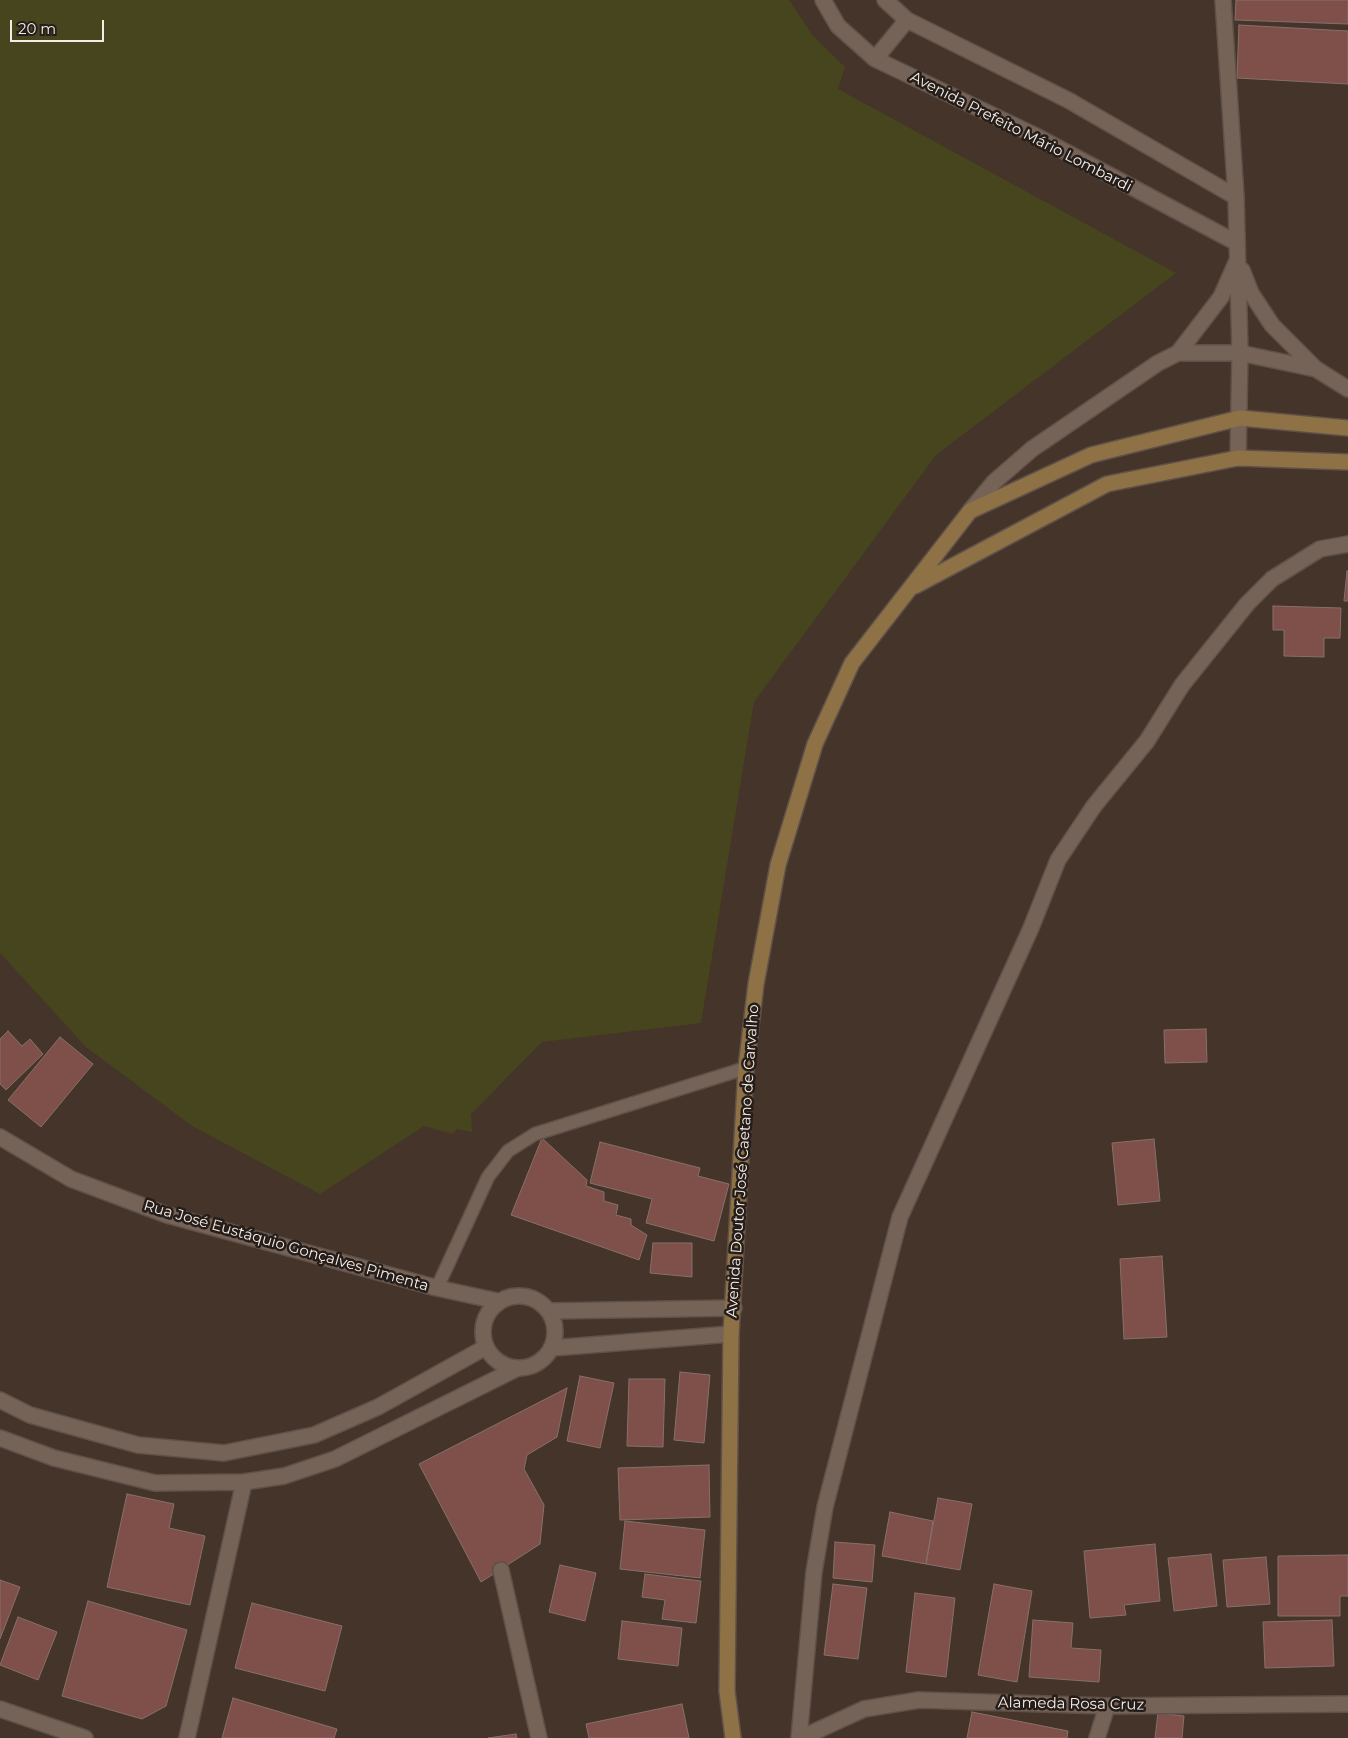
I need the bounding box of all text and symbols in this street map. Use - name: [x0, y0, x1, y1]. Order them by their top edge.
- scale bar: [12, 10, 106, 42]
- text: 20 m: [18, 19, 56, 38]
- street label: Avenida Prefeito Mário Lombardi: [907, 68, 1135, 196]
- street label: Avenida Doutor José Caetano de Carvalho: [723, 1004, 763, 1318]
- street label: Rua José Eustáquio Gonçalves Pimenta: [141, 1197, 431, 1295]
- street label: Alameda Rosa Cruz: [998, 1694, 1144, 1714]

